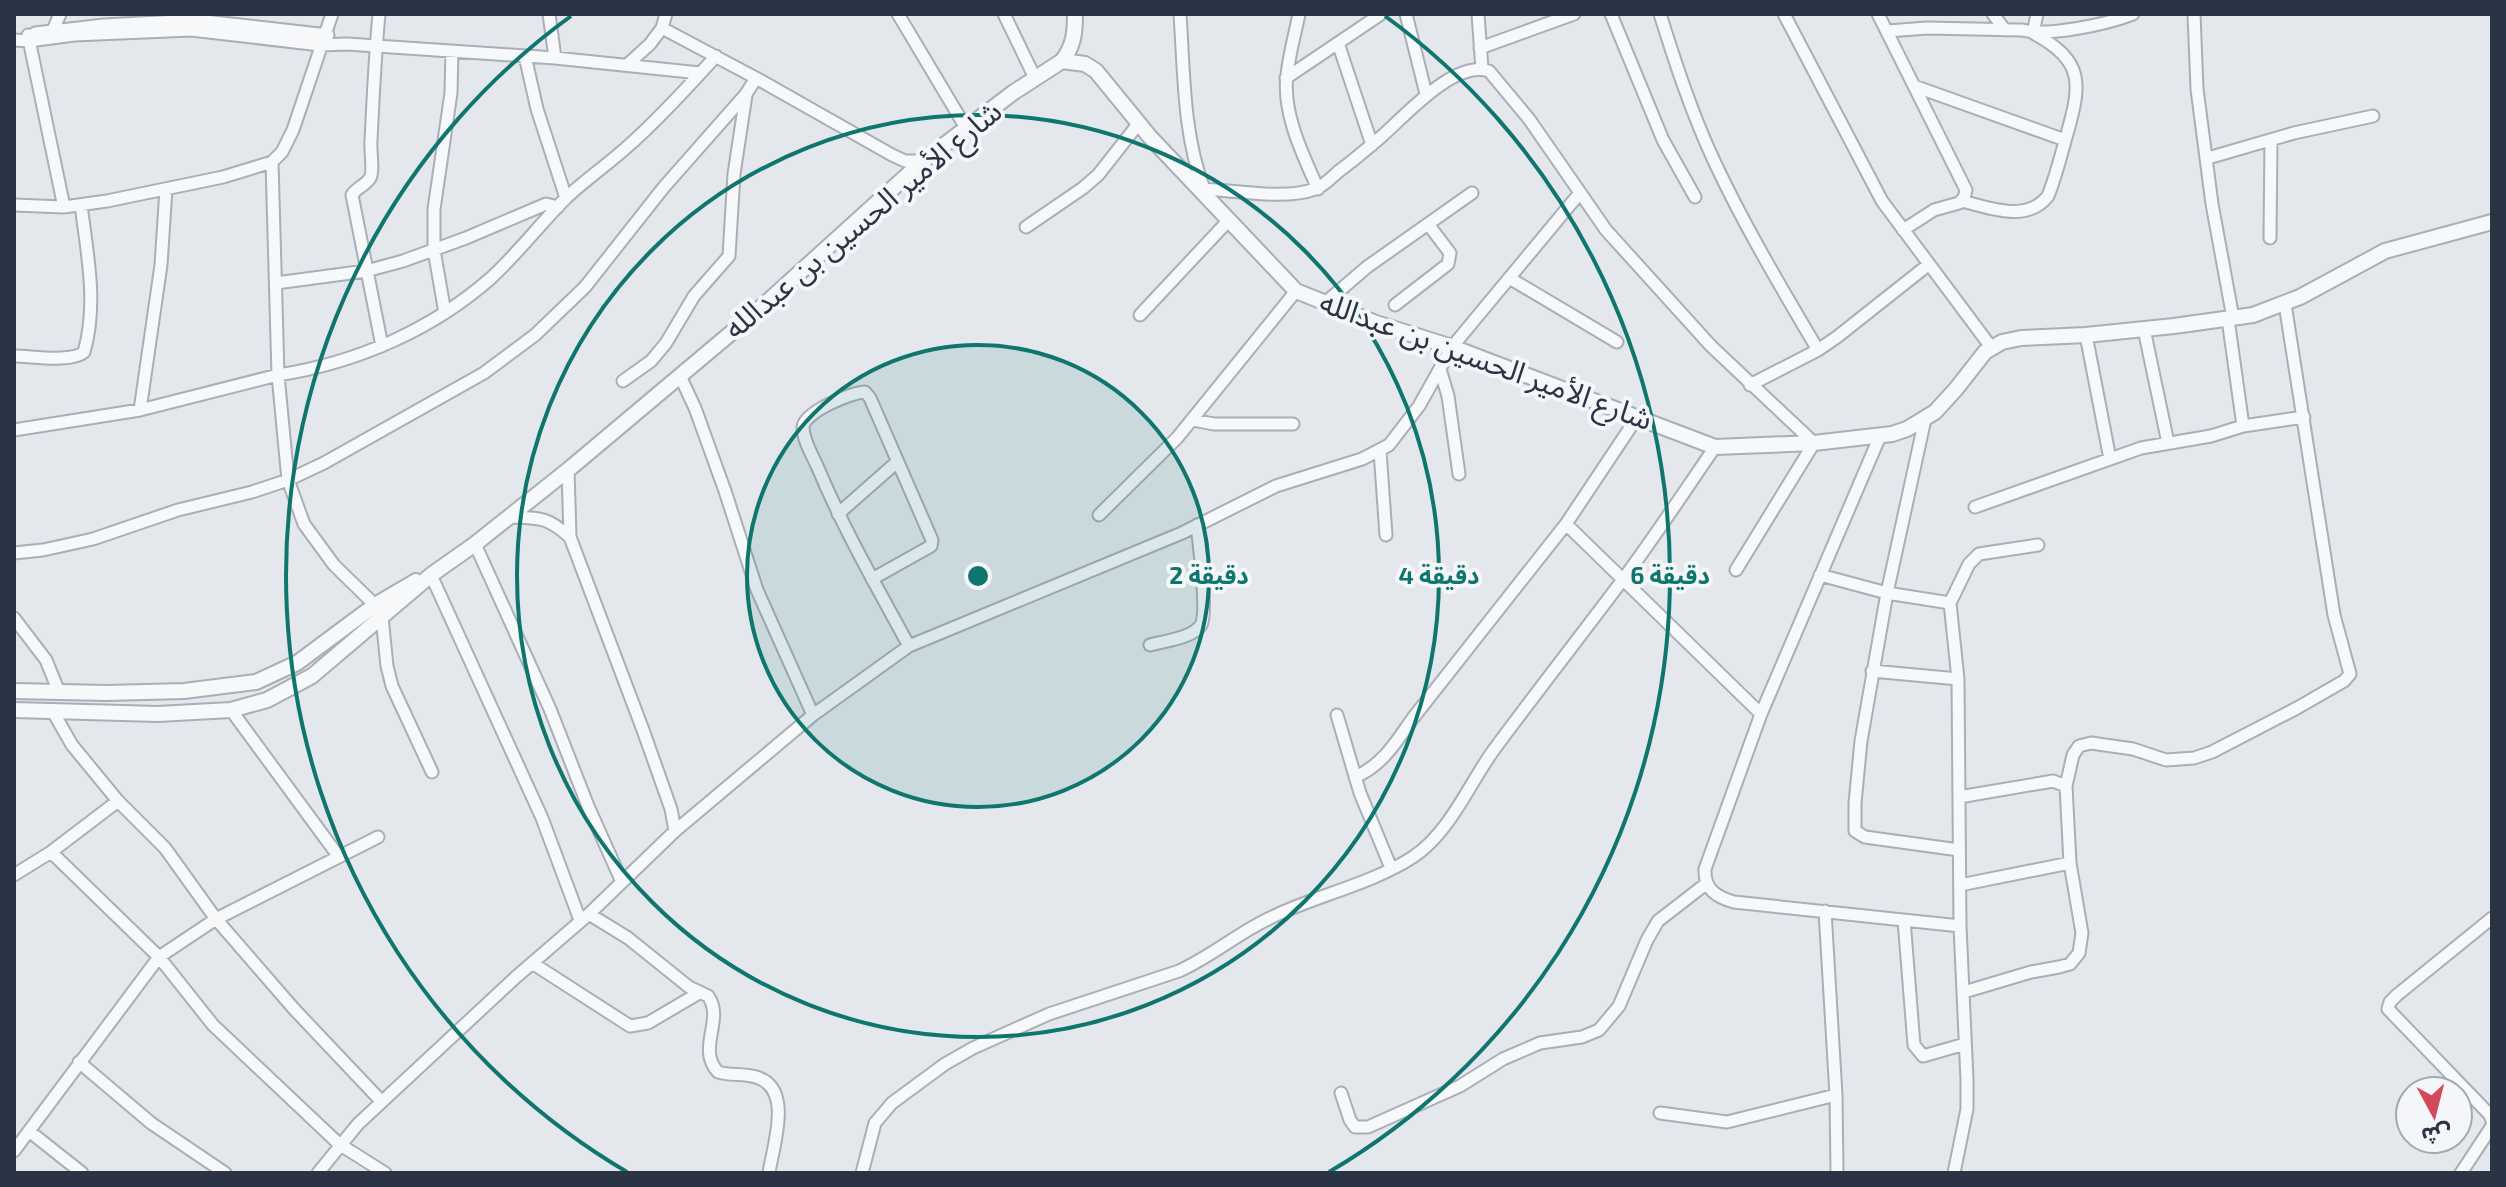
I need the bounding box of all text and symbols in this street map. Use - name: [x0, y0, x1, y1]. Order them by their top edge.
- street label: شارع الأمير الحسين بن عبدالله: [716, 92, 1012, 350]
- street label: شارع الأمير الحسين بن عبدالله: [1314, 282, 1658, 442]
- text: 2 دقيقة: [1169, 560, 1249, 590]
- text: 4 دقيقة: [1399, 560, 1479, 590]
- text: 6 دقيقة: [1630, 560, 1710, 590]
- centre of rings: [964, 562, 992, 590]
- north arrow: [2394, 1075, 2474, 1155]
- text: ش: [2420, 1120, 2453, 1151]

